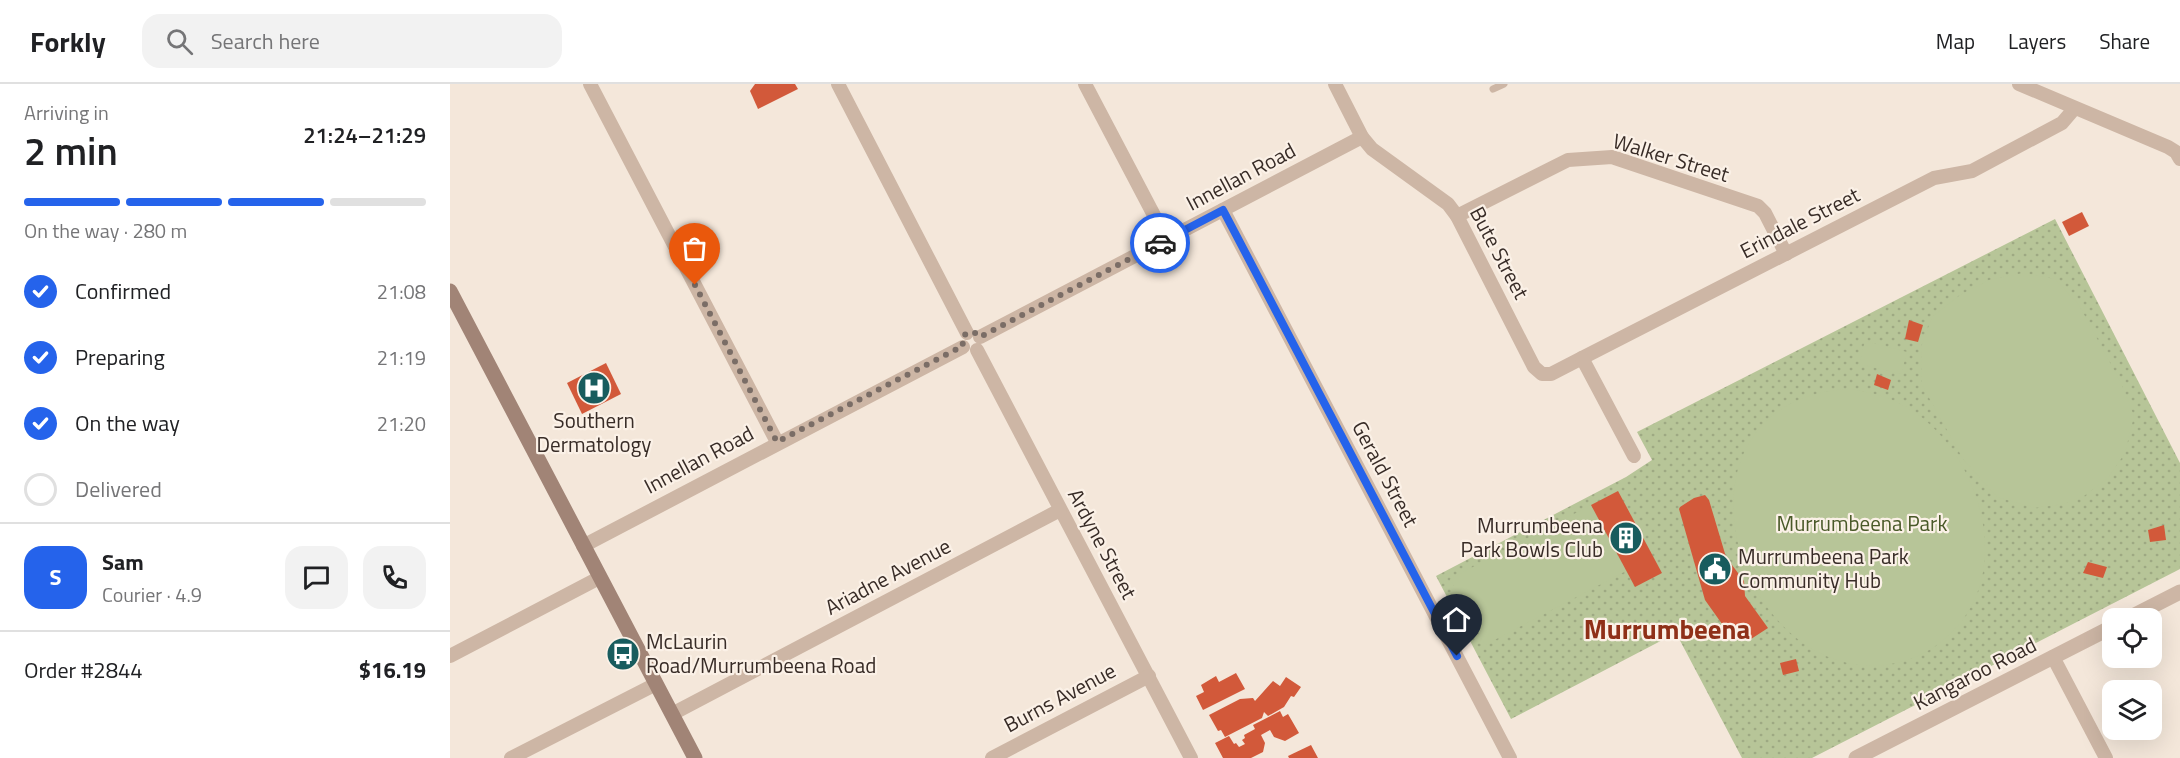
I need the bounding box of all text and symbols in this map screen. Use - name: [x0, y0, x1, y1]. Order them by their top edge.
- search box: [142, 14, 562, 68]
- text: Forkly: [30, 20, 106, 63]
- text: Search here: [211, 24, 320, 58]
- icon: search: [163, 25, 196, 58]
- text: Map: [1936, 25, 1975, 57]
- text: Layers: [2008, 25, 2066, 57]
- text: Share: [2099, 25, 2150, 57]
- text: Arriving in: [24, 97, 109, 128]
- text: 21:24–21:29: [303, 118, 426, 152]
- text: 2 min: [24, 121, 118, 180]
- street label: Walker Street: [1609, 124, 1734, 190]
- street label: Innellan Road: [1180, 134, 1301, 218]
- street label: Erindale Street: [1734, 178, 1866, 266]
- street label: Bute Street: [1462, 201, 1538, 305]
- courier: [1130, 213, 1190, 273]
- text: On the way · 280 m: [24, 215, 187, 246]
- pin: [669, 223, 720, 285]
- icon: car: [1144, 227, 1177, 260]
- icon: bag: [678, 232, 711, 265]
- text: Confirmed: [75, 274, 171, 308]
- icon: check: [24, 275, 57, 308]
- text: 21:08: [377, 276, 426, 307]
- text: Preparing: [75, 340, 165, 374]
- icon: check: [24, 341, 57, 374]
- text: 21:19: [377, 342, 426, 373]
- hospital icon: Southern Dermatology: [576, 370, 612, 406]
- place label: Southern Dermatology: [537, 404, 651, 460]
- text: On the way: [75, 406, 180, 440]
- icon: check: [24, 407, 57, 440]
- text: 21:20: [377, 408, 426, 439]
- street label: Gerald Street: [1345, 415, 1428, 533]
- street label: Innellan Road: [638, 417, 759, 501]
- text: Delivered: [75, 472, 162, 506]
- street label: Ardyne Street: [1060, 482, 1146, 605]
- park label: Murrumbeena Park: [1777, 507, 1947, 539]
- place label: Murrumbeena Park Bowls Club: [1461, 509, 1603, 565]
- building icon: Murrumbeena Park Bowls Club: [1608, 520, 1644, 556]
- street label: Ariadne Avenue: [819, 530, 956, 623]
- place label: Murrumbeena Park Community Hub: [1738, 540, 1909, 596]
- text: Sam: [102, 545, 144, 579]
- button: chat: [285, 546, 348, 609]
- button: phone: [363, 546, 426, 609]
- public building icon: Murrumbeena Park Community Hub: [1697, 551, 1733, 587]
- text: S: [50, 560, 61, 594]
- text: Courier · 4.9: [102, 579, 202, 610]
- pin: [1431, 594, 1482, 656]
- icon: home: [1440, 603, 1473, 636]
- district label: Murrumbeena: [1584, 608, 1750, 649]
- map controls: [2102, 608, 2162, 740]
- button: locate: [2102, 608, 2162, 668]
- place label: McLaurin Road/Murrumbeena Road: [646, 625, 876, 681]
- street label: Kangaroo Road: [1907, 628, 2042, 718]
- bus stop icon: McLaurin Road/Murrumbeena Road: [605, 636, 641, 672]
- text: Order #2844: [24, 653, 143, 687]
- text: $16.19: [359, 653, 426, 687]
- street label: Burns Avenue: [998, 654, 1121, 740]
- button: layers: [2102, 680, 2162, 740]

